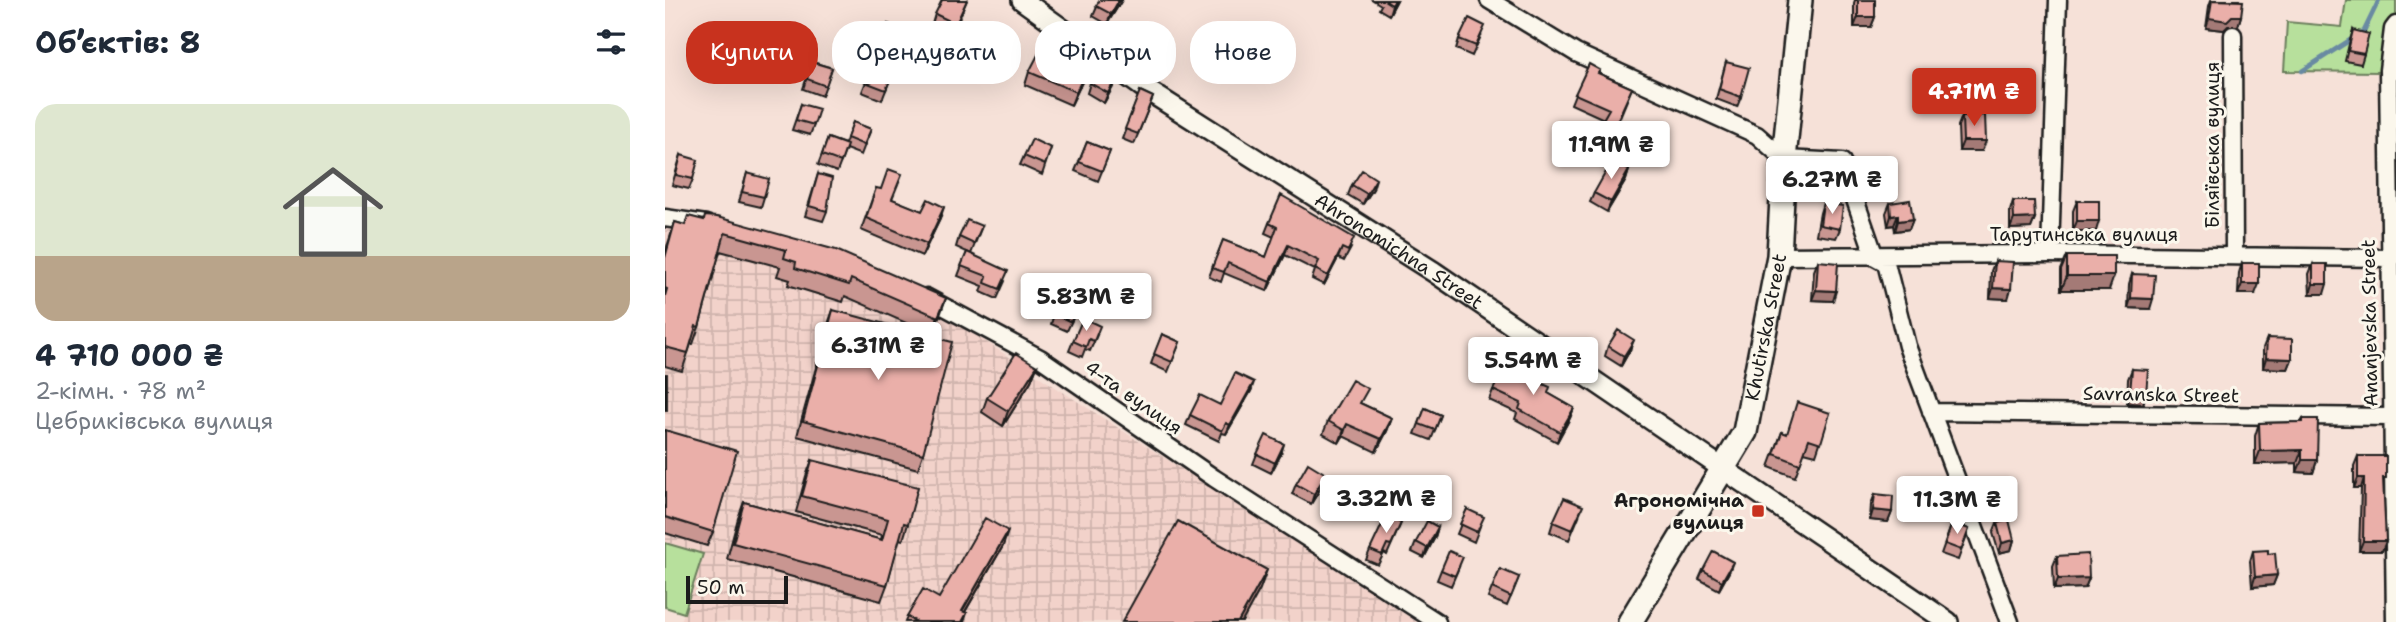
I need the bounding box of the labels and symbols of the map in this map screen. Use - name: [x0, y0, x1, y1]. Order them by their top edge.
- street label: Біляївська вулиця: [2200, 62, 2225, 228]
- pin: 4.71M ₴: [1909, 68, 2039, 128]
- pin: 11.9M ₴: [1546, 122, 1676, 181]
- pin: 6.27M ₴: [1767, 156, 1897, 216]
- street label: Ahronomichna Street: [1310, 188, 1488, 315]
- street label: Тарутинська вулиця: [1990, 222, 2178, 247]
- street label: Ananjevska Street: [2356, 239, 2383, 407]
- street label: Khutirska Street: [1739, 251, 1792, 403]
- pin: 5.83M ₴: [1021, 274, 1151, 333]
- pin: 6.31M ₴: [813, 322, 943, 382]
- pin: 5.54M ₴: [1468, 338, 1598, 397]
- street label: 4-та вулиця: [1080, 355, 1187, 440]
- street label: Savranska Street: [2083, 381, 2239, 408]
- pin: 3.32M ₴: [1321, 476, 1451, 535]
- pin: 11.3M ₴: [1892, 476, 2022, 536]
- place label: Агрономічна вулиця: [1614, 488, 1744, 535]
- marker: Агрономічна вулиця: [1750, 503, 1766, 519]
- scale bar: [686, 573, 787, 605]

